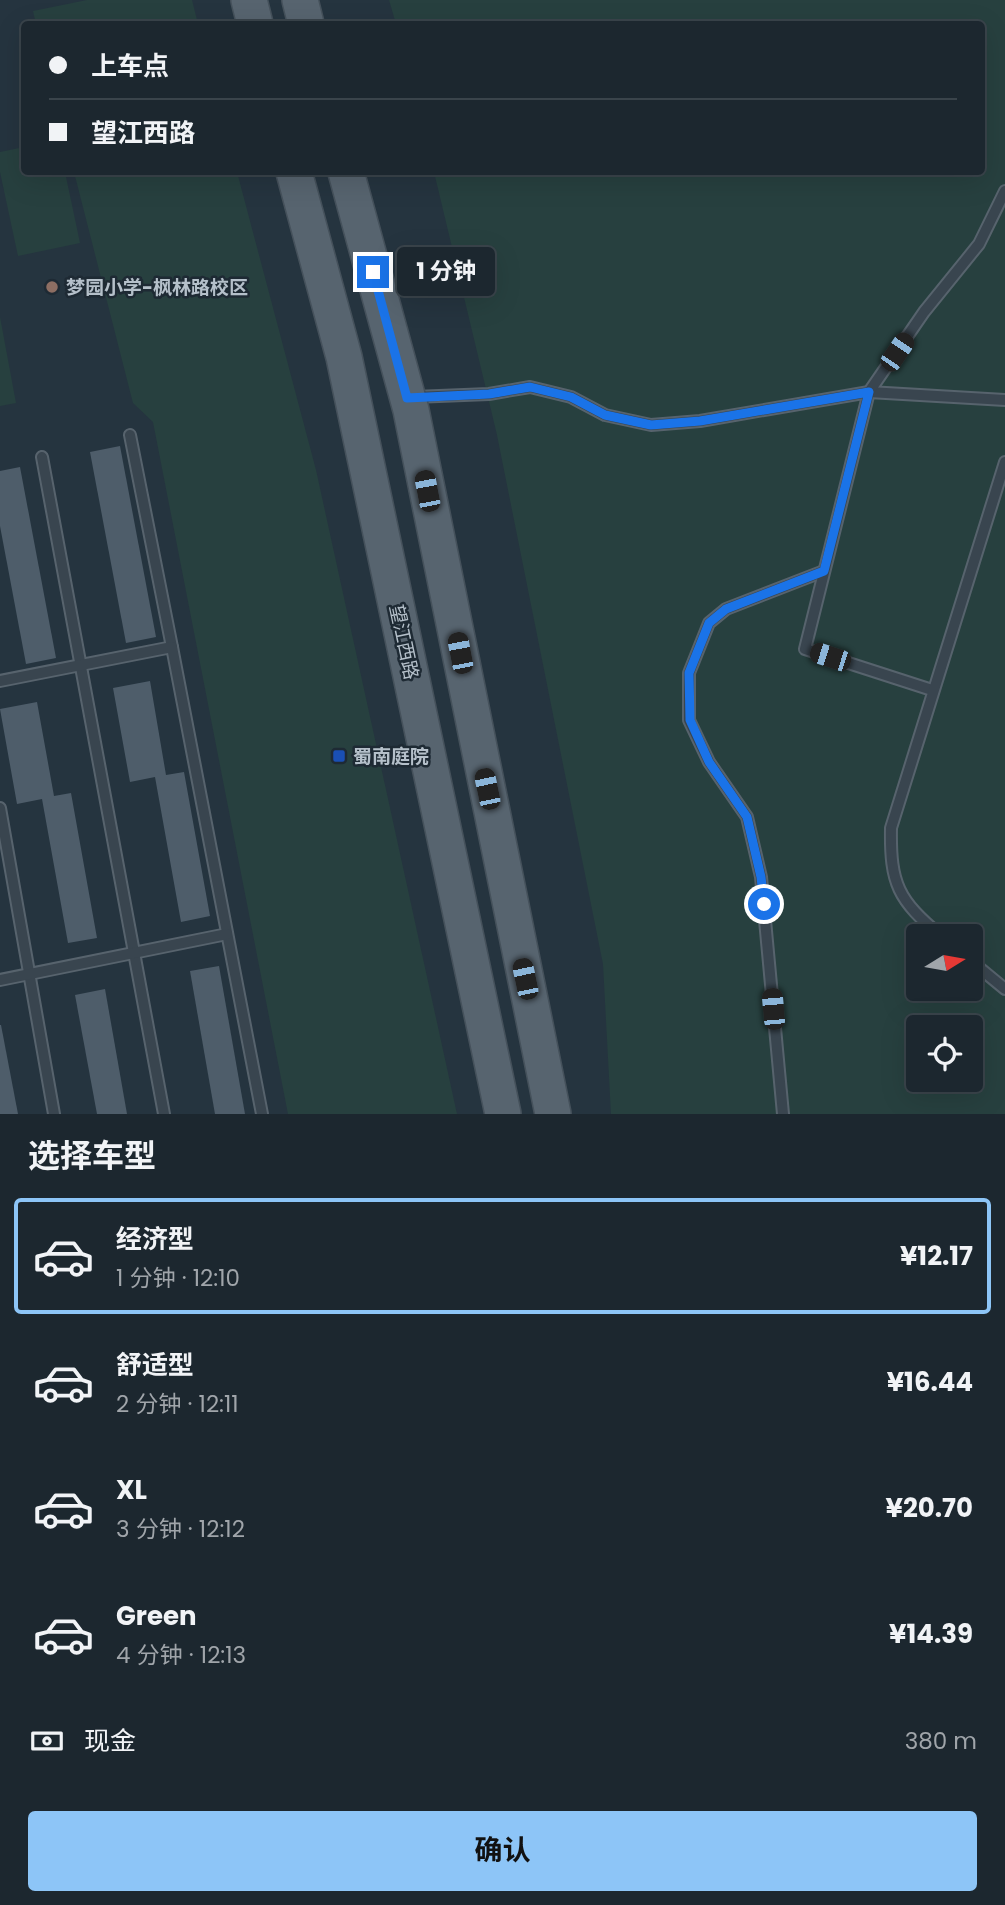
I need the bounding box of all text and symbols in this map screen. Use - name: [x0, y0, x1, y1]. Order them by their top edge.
- text: 上车点: [91, 48, 169, 84]
- text: 望江西路: [91, 115, 195, 151]
- callout: 1 分钟: [398, 247, 495, 296]
- text: 1 分钟: [416, 255, 476, 287]
- route end: [357, 256, 389, 288]
- place label: 梦园小学-枫林路校区: [66, 274, 248, 301]
- marker: 梦园小学-枫林路校区: [44, 279, 60, 295]
- car: [877, 329, 918, 375]
- car: [413, 468, 442, 514]
- street label: 望江西路: [383, 602, 425, 682]
- car: [446, 630, 475, 676]
- car: [807, 641, 854, 673]
- place label: 蜀南庭院: [353, 743, 429, 770]
- marker: 蜀南庭院: [331, 748, 347, 764]
- car: [473, 766, 502, 812]
- route start: [748, 888, 780, 920]
- north arrow: [906, 924, 984, 1001]
- map controls: [906, 924, 983, 1092]
- car: [511, 956, 540, 1002]
- car: [761, 987, 786, 1031]
- button: locate: [906, 1015, 983, 1092]
- text: 选择车型: [28, 1133, 156, 1178]
- text: 经济型: [116, 1221, 194, 1257]
- icon: car: [32, 1225, 95, 1288]
- text: ¥12.17: [900, 1238, 973, 1274]
- text: 1 分钟 · 12:10: [116, 1262, 240, 1294]
- text: 舒适型: [116, 1347, 194, 1383]
- icon: car: [32, 1351, 95, 1414]
- text: ¥16.44: [887, 1364, 973, 1400]
- text: 2 分钟 · 12:11: [116, 1388, 239, 1420]
- text: XL: [116, 1472, 147, 1508]
- icon: car: [32, 1477, 95, 1540]
- text: ¥20.70: [886, 1490, 973, 1526]
- text: 3 分钟 · 12:12: [116, 1513, 245, 1545]
- text: Green: [116, 1598, 197, 1634]
- icon: car: [32, 1603, 95, 1666]
- text: ¥14.39: [889, 1616, 973, 1652]
- text: 4 分钟 · 12:13: [116, 1639, 246, 1671]
- icon: cash: [28, 1722, 66, 1760]
- text: 现金: [84, 1723, 136, 1759]
- text: 380 m: [905, 1725, 977, 1757]
- button: 确认: [28, 1811, 977, 1891]

